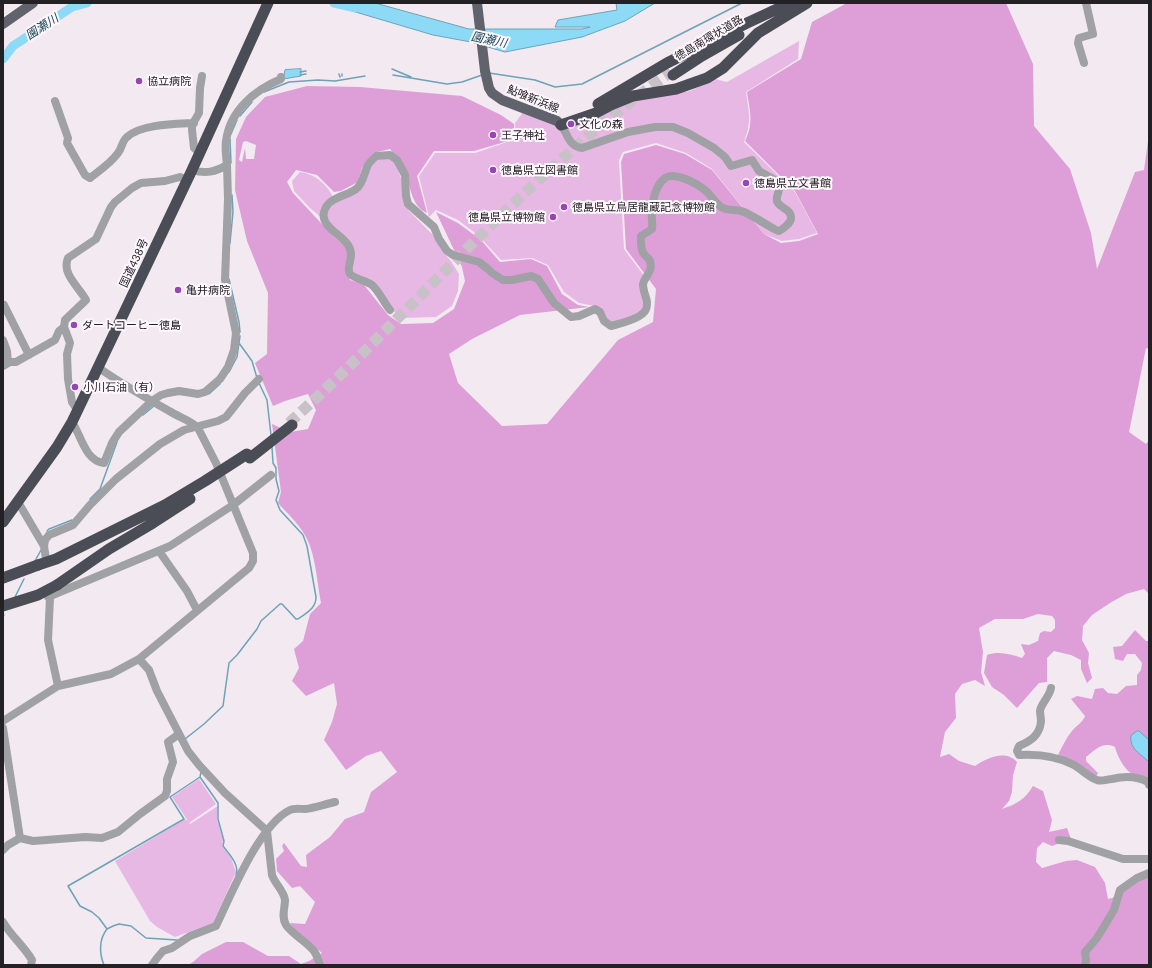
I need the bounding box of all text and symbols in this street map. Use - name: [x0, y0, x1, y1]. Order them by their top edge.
- water label: 園瀬川: [23, 11, 61, 43]
- street label: 徳島南環状道路: [673, 13, 745, 63]
- water label: 園瀬川: [470, 29, 508, 51]
- place label: 協立病院: [147, 74, 191, 88]
- marker: 協立病院: [134, 76, 144, 86]
- street label: 鮎喰新浜線: [505, 83, 561, 115]
- place label: 文化の森: [579, 117, 623, 131]
- marker: 文化の森: [566, 119, 576, 129]
- place label: 王子神社: [501, 128, 545, 142]
- marker: 王子神社: [488, 130, 498, 140]
- place label: 徳島県立図書館: [501, 163, 578, 177]
- marker: 徳島県立図書館: [488, 165, 498, 175]
- place label: 徳島県立文書館: [754, 176, 831, 190]
- marker: 徳島県立文書館: [741, 178, 751, 188]
- place label: 徳島県立鳥居龍蔵記念博物館: [572, 200, 715, 214]
- marker: 徳島県立鳥居龍蔵記念博物館: [559, 202, 569, 212]
- place label: 徳島県立博物館: [468, 210, 545, 224]
- marker: 徳島県立博物館: [548, 212, 558, 222]
- street label: 国道438号: [117, 237, 151, 289]
- place label: 亀井病院: [186, 283, 230, 297]
- marker: 亀井病院: [173, 285, 183, 295]
- place label: ダートコーヒー徳島: [82, 318, 181, 332]
- marker: ダートコーヒー徳島: [69, 320, 79, 330]
- place label: 小川石油（有）: [83, 380, 160, 394]
- marker: 小川石油（有）: [70, 382, 80, 392]

